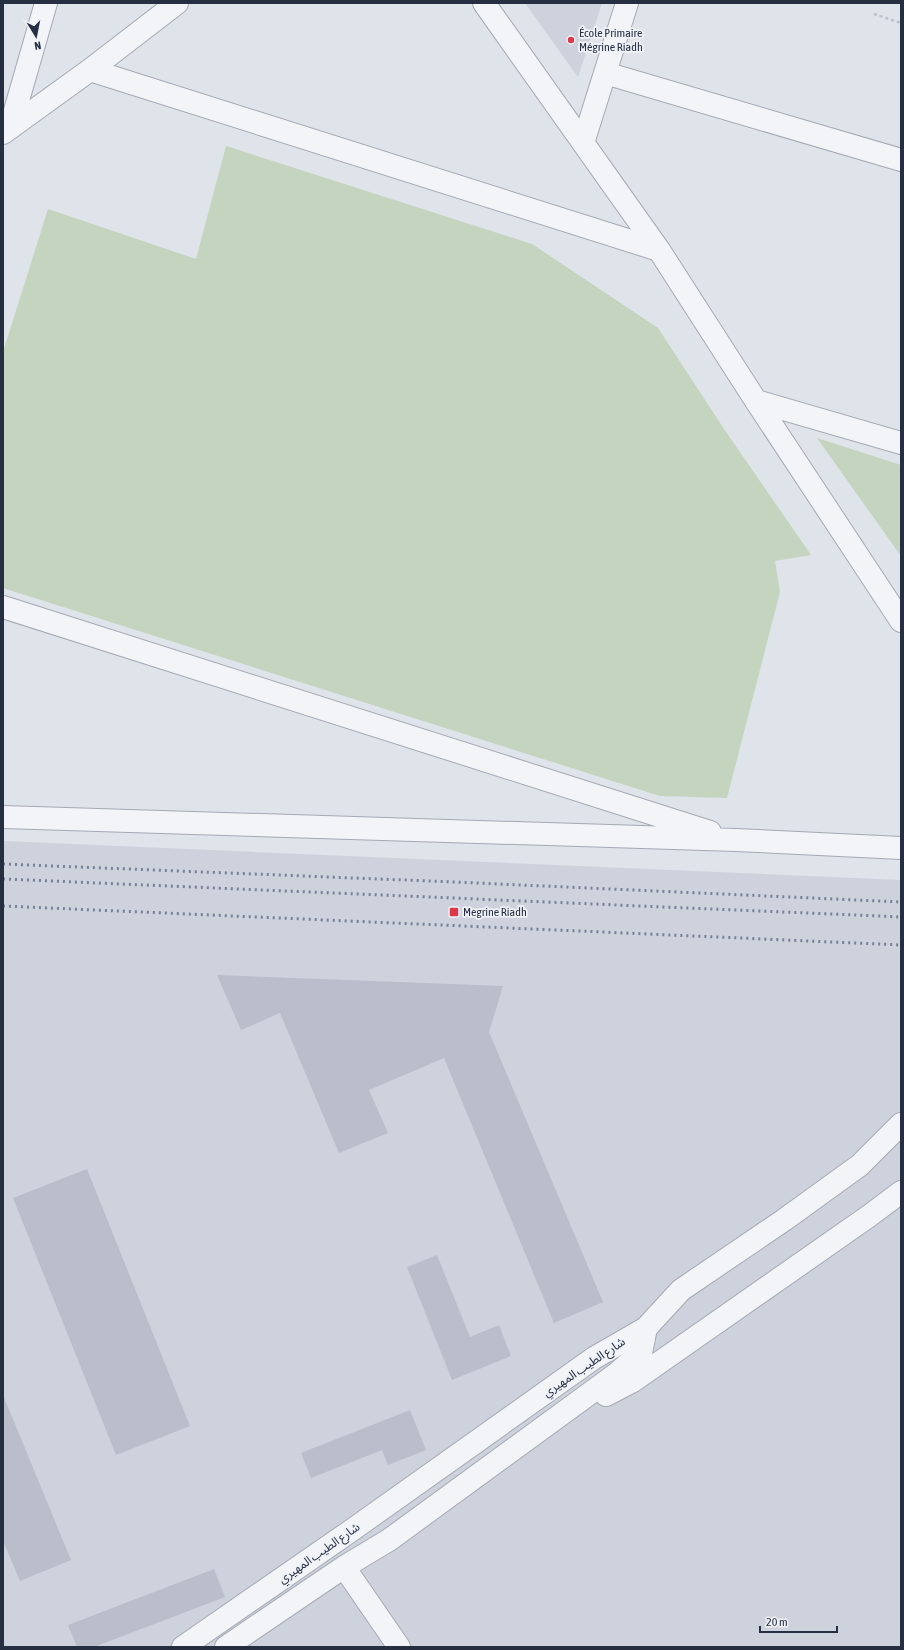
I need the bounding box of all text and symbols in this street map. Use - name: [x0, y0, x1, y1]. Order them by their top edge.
- north arrow: [16, 16, 56, 56]
- place label: École Primaire Mégrine Riadh: [579, 26, 643, 54]
- marker: École Primaire Mégrine Riadh: [566, 35, 576, 45]
- text: N: [33, 39, 42, 52]
- place label: Megrine Riadh: [463, 905, 527, 919]
- marker: Megrine Riadh: [448, 906, 460, 918]
- street label: شارع الطيب المهيري: [540, 1334, 629, 1402]
- street label: شارع الطيب المهيري: [276, 1520, 364, 1589]
- scale bar: [760, 1608, 837, 1634]
- text: 20 m: [766, 1615, 788, 1629]

